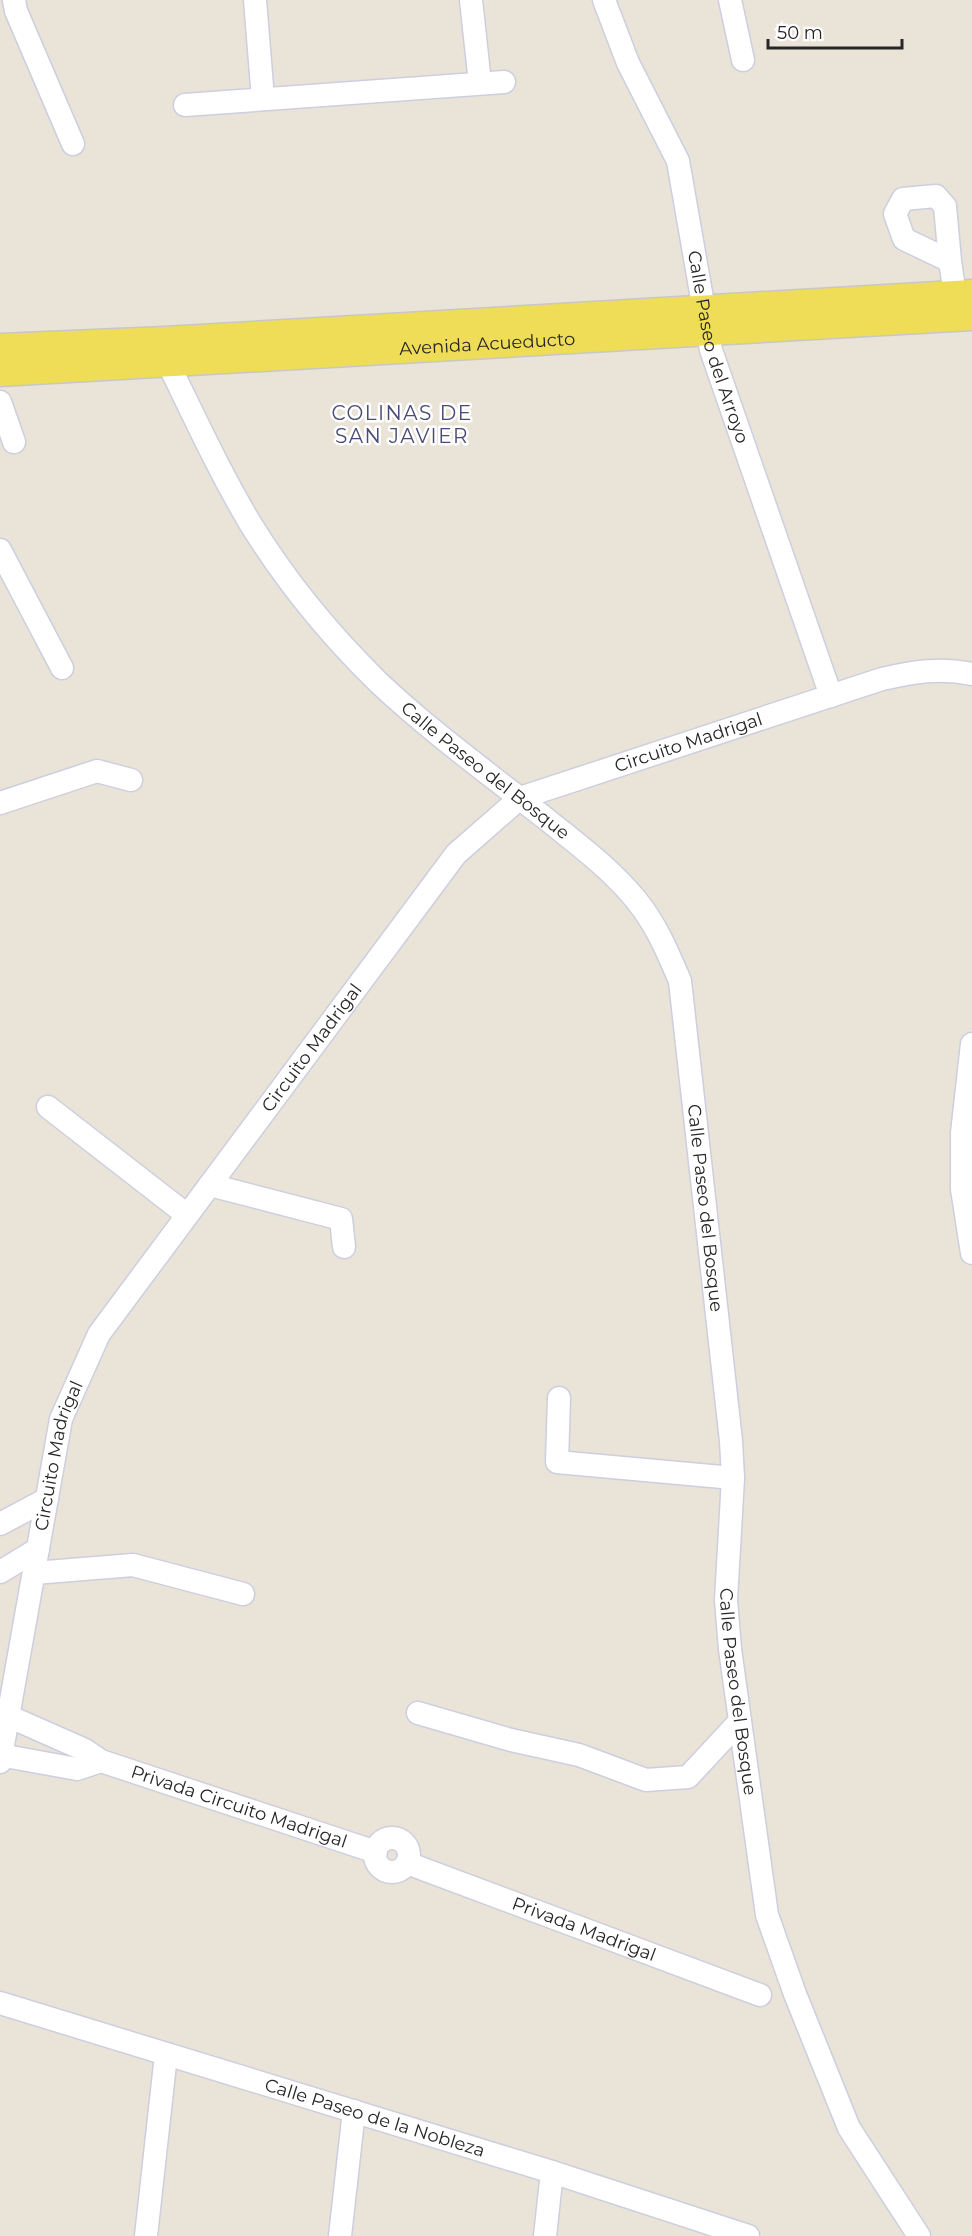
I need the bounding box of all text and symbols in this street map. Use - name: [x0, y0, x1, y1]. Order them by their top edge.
- scale bar: [768, 12, 902, 50]
- text: 50 m: [777, 22, 823, 44]
- street label: Calle Paseo del Arroyo: [683, 249, 754, 446]
- street label: Avenida Acueducto: [399, 328, 576, 360]
- district label: COLINAS DE SAN JAVIER: [331, 401, 473, 448]
- street label: Calle Paseo del Bosque: [396, 697, 574, 844]
- street label: Circuito Madrigal: [612, 708, 765, 777]
- street label: Circuito Madrigal: [257, 979, 367, 1116]
- street label: Calle Paseo del Bosque: [683, 1103, 728, 1313]
- street label: Circuito Madrigal: [30, 1377, 88, 1533]
- street label: Calle Paseo del Bosque: [715, 1587, 761, 1797]
- street label: Privada Circuito Madrigal: [128, 1761, 350, 1853]
- street label: Privada Madrigal: [509, 1892, 659, 1966]
- street label: Calle Paseo de la Nobleza: [262, 2074, 488, 2162]

